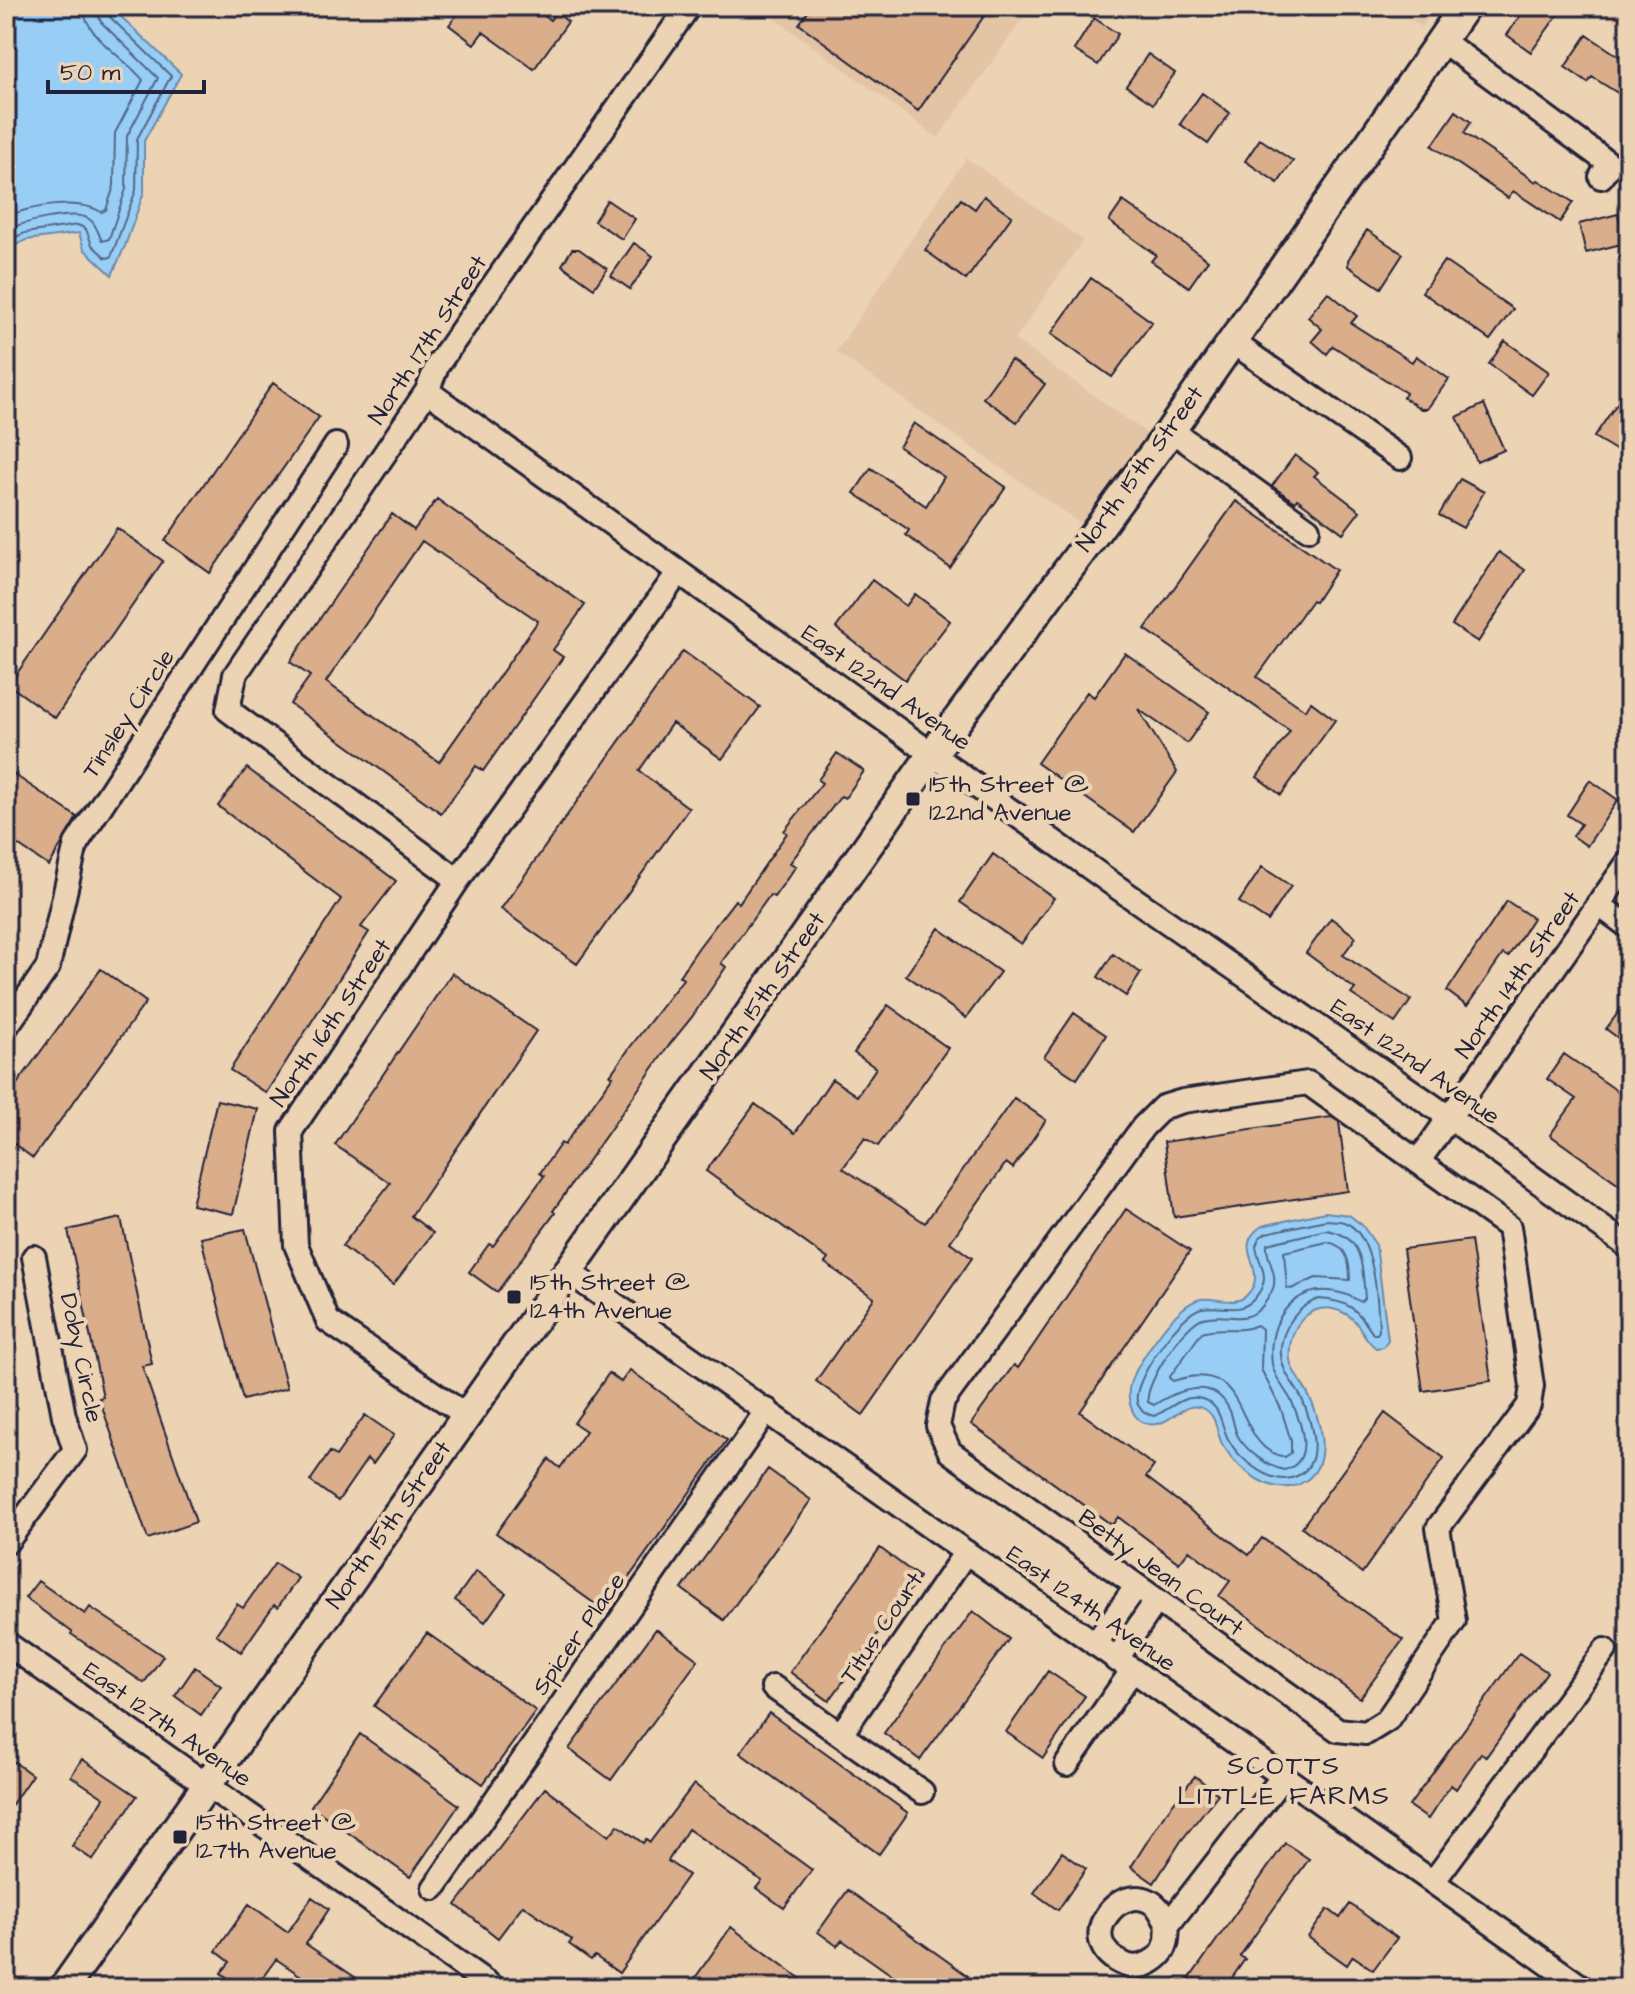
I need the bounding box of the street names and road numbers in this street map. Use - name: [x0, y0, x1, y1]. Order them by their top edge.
- street label: North 17th Street: [360, 248, 496, 431]
- street label: North 15th Street: [1068, 379, 1212, 559]
- street label: East 122nd Avenue: [794, 617, 978, 759]
- street label: Tinsley Circle: [74, 643, 184, 786]
- street label: North 14th Street: [1447, 884, 1589, 1066]
- street label: North 15th Street: [692, 905, 834, 1087]
- street label: North 16th Street: [262, 932, 400, 1114]
- street label: East 122nd Avenue: [1323, 991, 1507, 1133]
- street label: Doby Circle: [50, 1290, 111, 1426]
- street label: North 15th Street: [318, 1434, 460, 1616]
- street label: Betty Jean Court: [1071, 1501, 1251, 1646]
- street label: East 124th Avenue: [999, 1538, 1183, 1680]
- street label: Titus Court: [832, 1565, 932, 1690]
- street label: Spicer Place: [524, 1566, 634, 1702]
- street label: East 127th Avenue: [76, 1654, 258, 1796]

